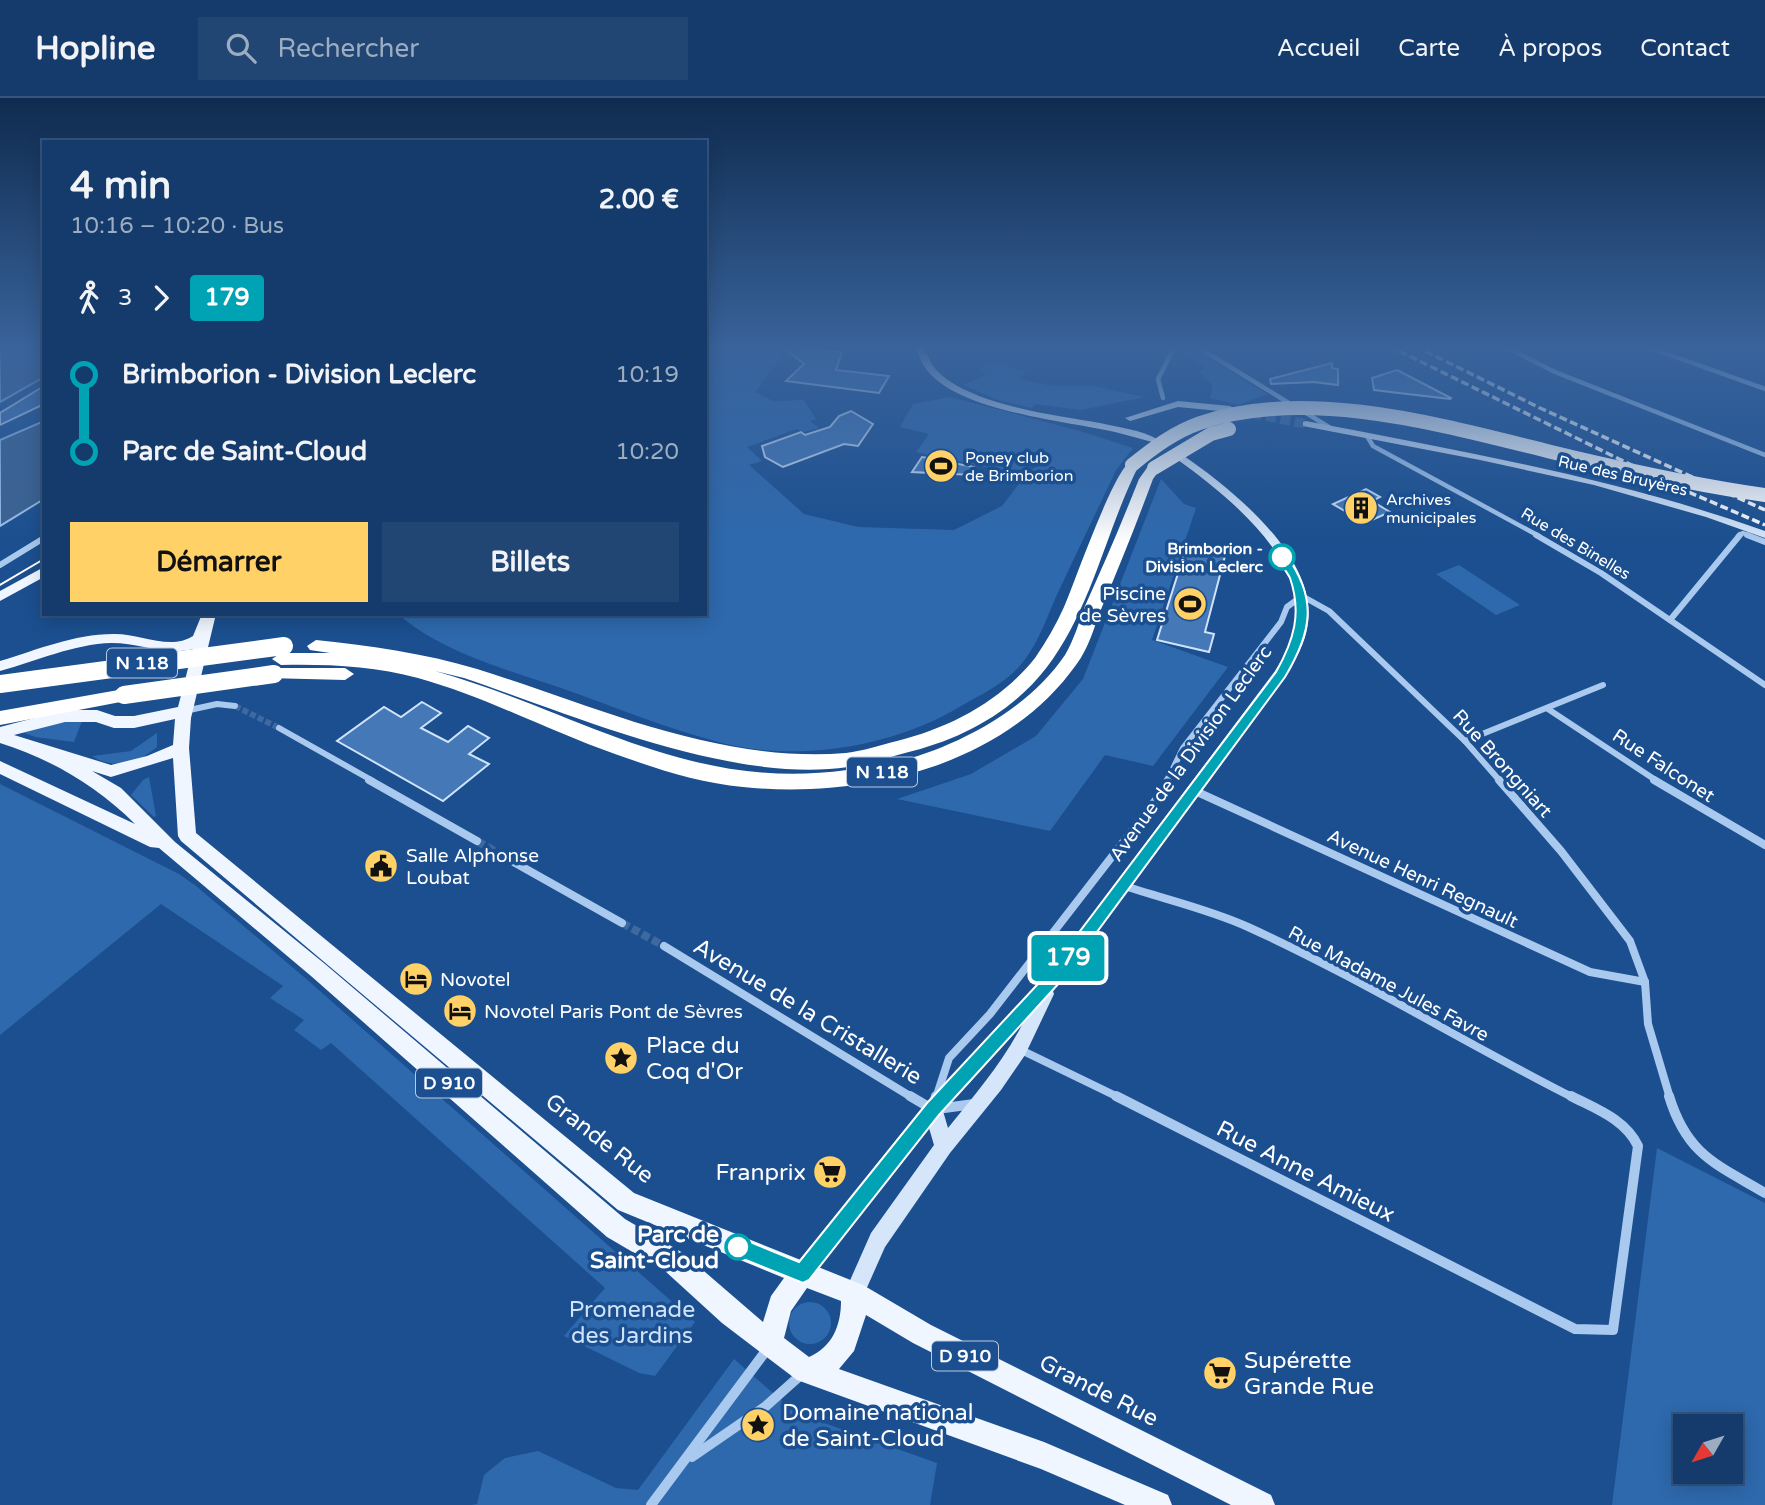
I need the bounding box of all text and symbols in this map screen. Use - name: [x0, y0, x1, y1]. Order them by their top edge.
- search box: [198, 17, 688, 80]
- text: Hopline: [35, 29, 156, 68]
- icon: search: [222, 29, 260, 67]
- text: Rechercher: [278, 33, 419, 64]
- text: Accueil: [1277, 34, 1360, 63]
- text: Carte: [1398, 34, 1460, 63]
- text: À propos: [1498, 34, 1602, 63]
- text: Contact: [1640, 34, 1730, 63]
- text: 4 min: [70, 163, 171, 209]
- text: 2.00 €: [599, 184, 679, 215]
- text: 10:16 – 10:20 · Bus: [70, 212, 284, 240]
- icon: walk: [70, 279, 108, 317]
- icon: forward: [142, 279, 180, 317]
- text: 179: [204, 283, 250, 312]
- text: 3: [118, 284, 132, 312]
- text: Brimborion - Division Leclerc: [122, 359, 476, 390]
- text: 10:19: [615, 361, 679, 389]
- text: Parc de Saint-Cloud: [122, 436, 367, 467]
- text: 10:20: [615, 438, 679, 466]
- sports icon: Poney club de Brimborion: [922, 447, 960, 485]
- place label: Poney club de Brimborion: [965, 448, 1074, 486]
- street label: Rue des Bruyères: [1556, 451, 1690, 501]
- building icon: Archives municipales: [1342, 489, 1380, 527]
- place label: Archives municipales: [1386, 490, 1476, 528]
- street label: Rue des Binelles: [1517, 503, 1634, 584]
- button: Démarrer: [70, 522, 368, 602]
- button: Billets: [382, 522, 679, 602]
- place label: Brimborion - Division Leclerc: [1145, 539, 1263, 577]
- marker: Brimborion - Division Leclerc: [1269, 544, 1295, 570]
- place label: Piscine de Sèvres: [1079, 583, 1166, 627]
- sports icon: Piscine de Sèvres: [1171, 585, 1209, 623]
- street label: Avenue de la Division Leclerc: [1105, 642, 1276, 866]
- road number: N 118: [107, 648, 177, 678]
- street label: Rue Brongniart: [1448, 705, 1556, 822]
- street label: Rue Falconet: [1608, 725, 1719, 807]
- road number: N 118: [847, 758, 917, 786]
- street label: Avenue Henri Regnault: [1324, 825, 1522, 933]
- place label: Salle Alphonse Loubat: [406, 845, 539, 889]
- public building icon: Salle Alphonse Loubat: [362, 847, 400, 885]
- street label: Rue Madame Jules Favre: [1284, 922, 1493, 1046]
- street label: Avenue de la Cristallerie: [688, 933, 927, 1091]
- line badge: 179: [1028, 935, 1108, 981]
- text: 179: [1045, 943, 1091, 972]
- hotel icon: Novotel: [397, 960, 435, 998]
- place label: Novotel: [440, 969, 510, 991]
- hotel icon: Novotel Paris Pont de Sèvres: [441, 992, 479, 1030]
- place label: Novotel Paris Pont de Sèvres: [484, 1001, 743, 1023]
- place label: Place du Coq d'Or: [646, 1032, 743, 1086]
- place icon: Place du Coq d'Or: [602, 1039, 640, 1077]
- road number: D 910: [416, 1068, 482, 1098]
- street label: Grande Rue: [540, 1088, 659, 1190]
- street label: Rue Anne Amieux: [1212, 1115, 1399, 1229]
- supermarket icon: Franprix: [811, 1153, 849, 1191]
- place label: Franprix: [715, 1159, 806, 1187]
- place label: Parc de Saint-Cloud: [590, 1221, 719, 1275]
- marker: Parc de Saint-Cloud: [725, 1234, 751, 1260]
- park label: Promenade des Jardins: [569, 1296, 695, 1350]
- road number: D 910: [932, 1342, 998, 1371]
- place label: Supérette Grande Rue: [1244, 1347, 1374, 1401]
- street label: Grande Rue: [1034, 1349, 1163, 1433]
- supermarket icon: Supérette Grande Rue: [1201, 1354, 1239, 1392]
- place label: Domaine national de Saint-Cloud: [782, 1399, 973, 1453]
- place icon: Domaine national de Saint-Cloud: [739, 1406, 777, 1444]
- north arrow: [1673, 1414, 1743, 1484]
- map controls: [1673, 1414, 1743, 1484]

